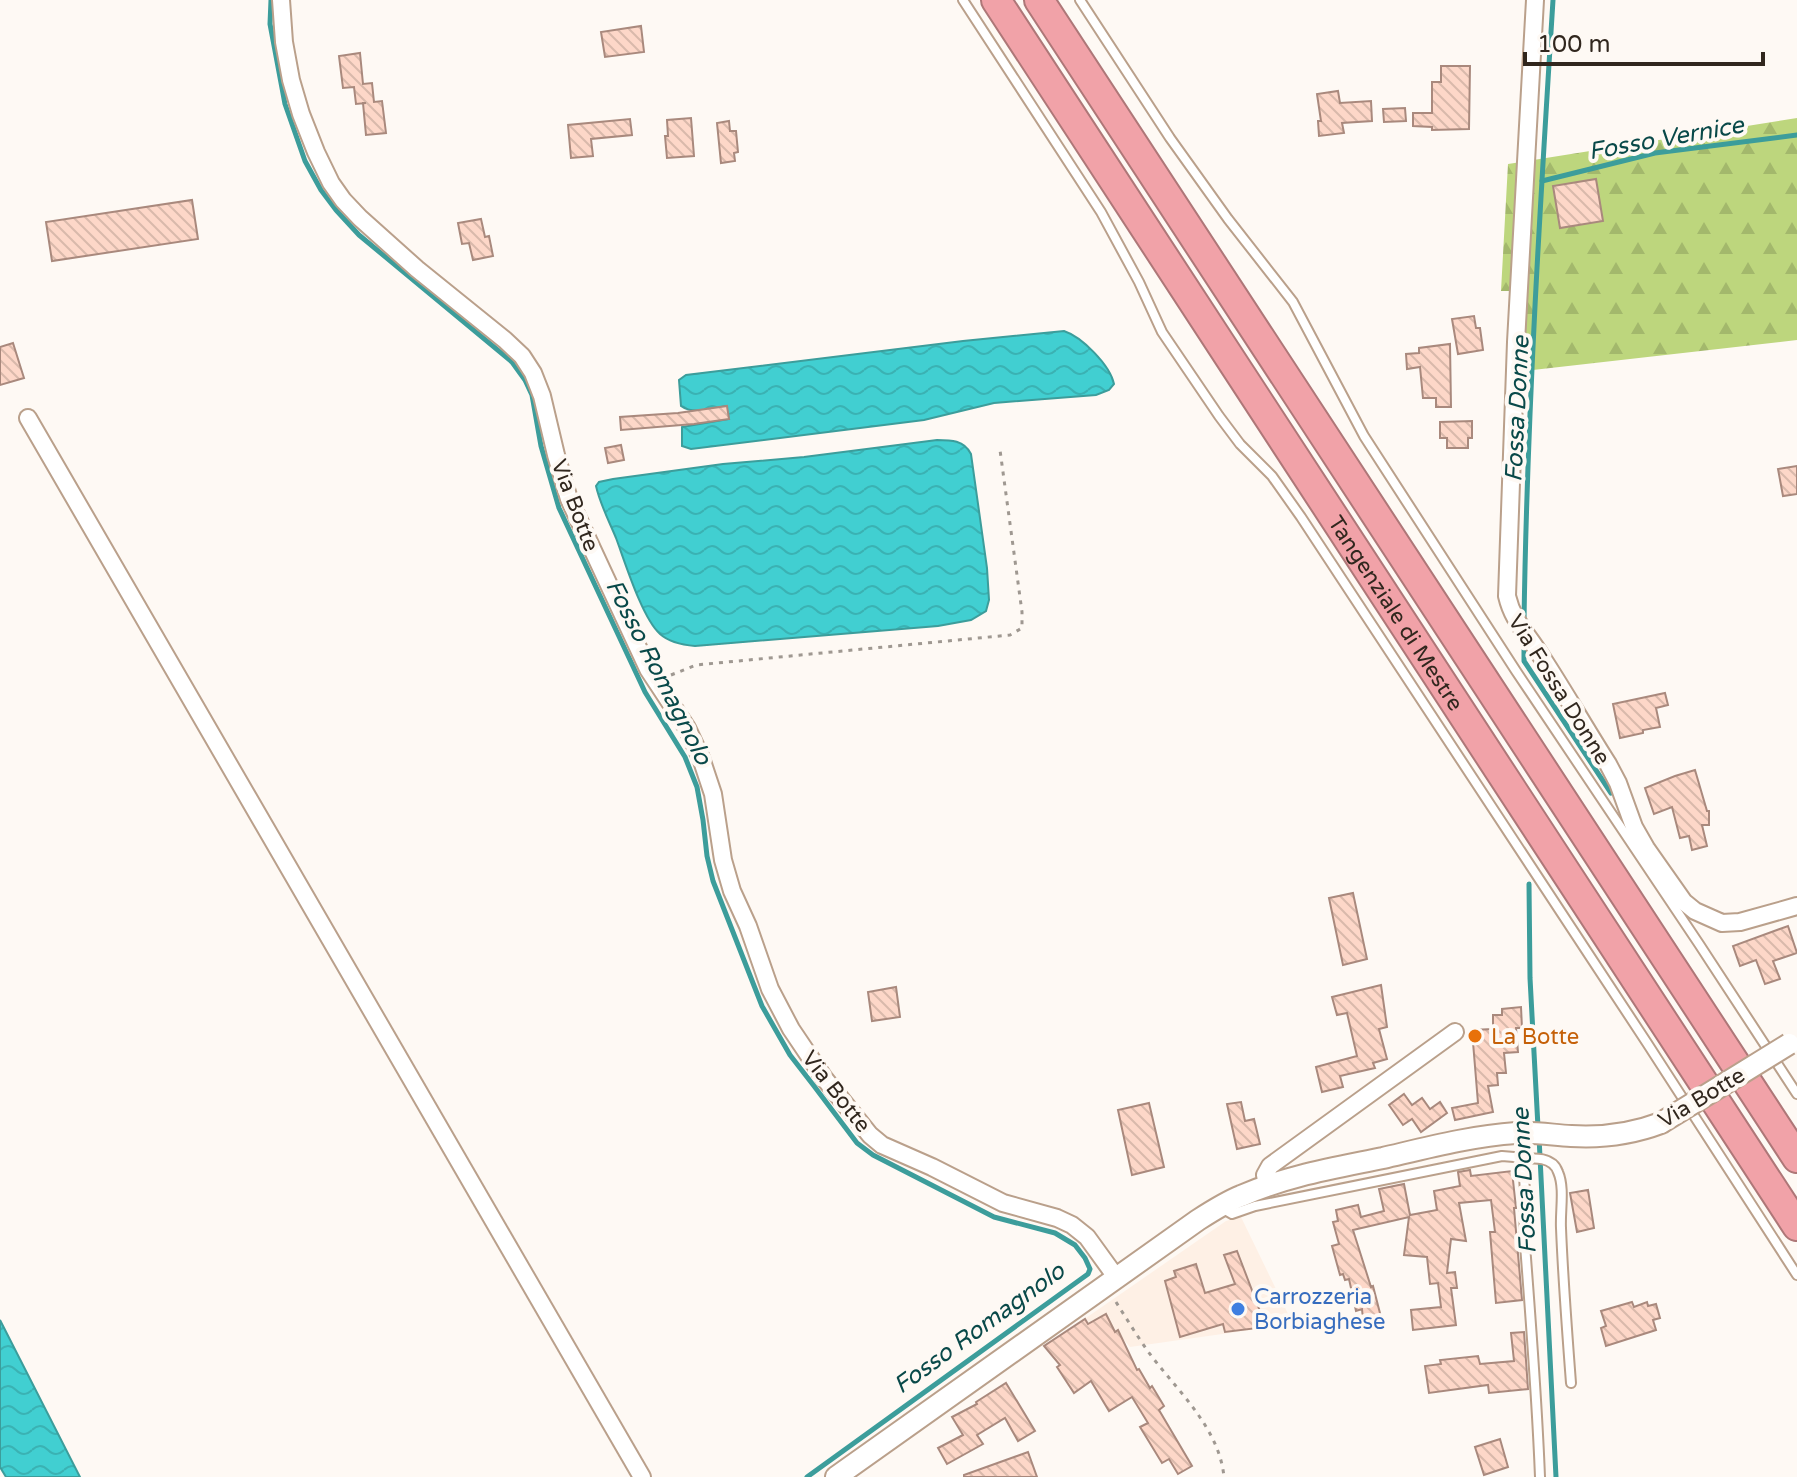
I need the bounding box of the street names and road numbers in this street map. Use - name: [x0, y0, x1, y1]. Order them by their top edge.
- street label: Via Botte: [546, 456, 604, 555]
- street label: Tangenziale di Mestre: [1322, 511, 1469, 716]
- street label: Via Fossa Donne: [1502, 610, 1616, 770]
- street label: Via Botte: [796, 1046, 876, 1137]
- street label: Via Botte: [1654, 1062, 1749, 1134]

